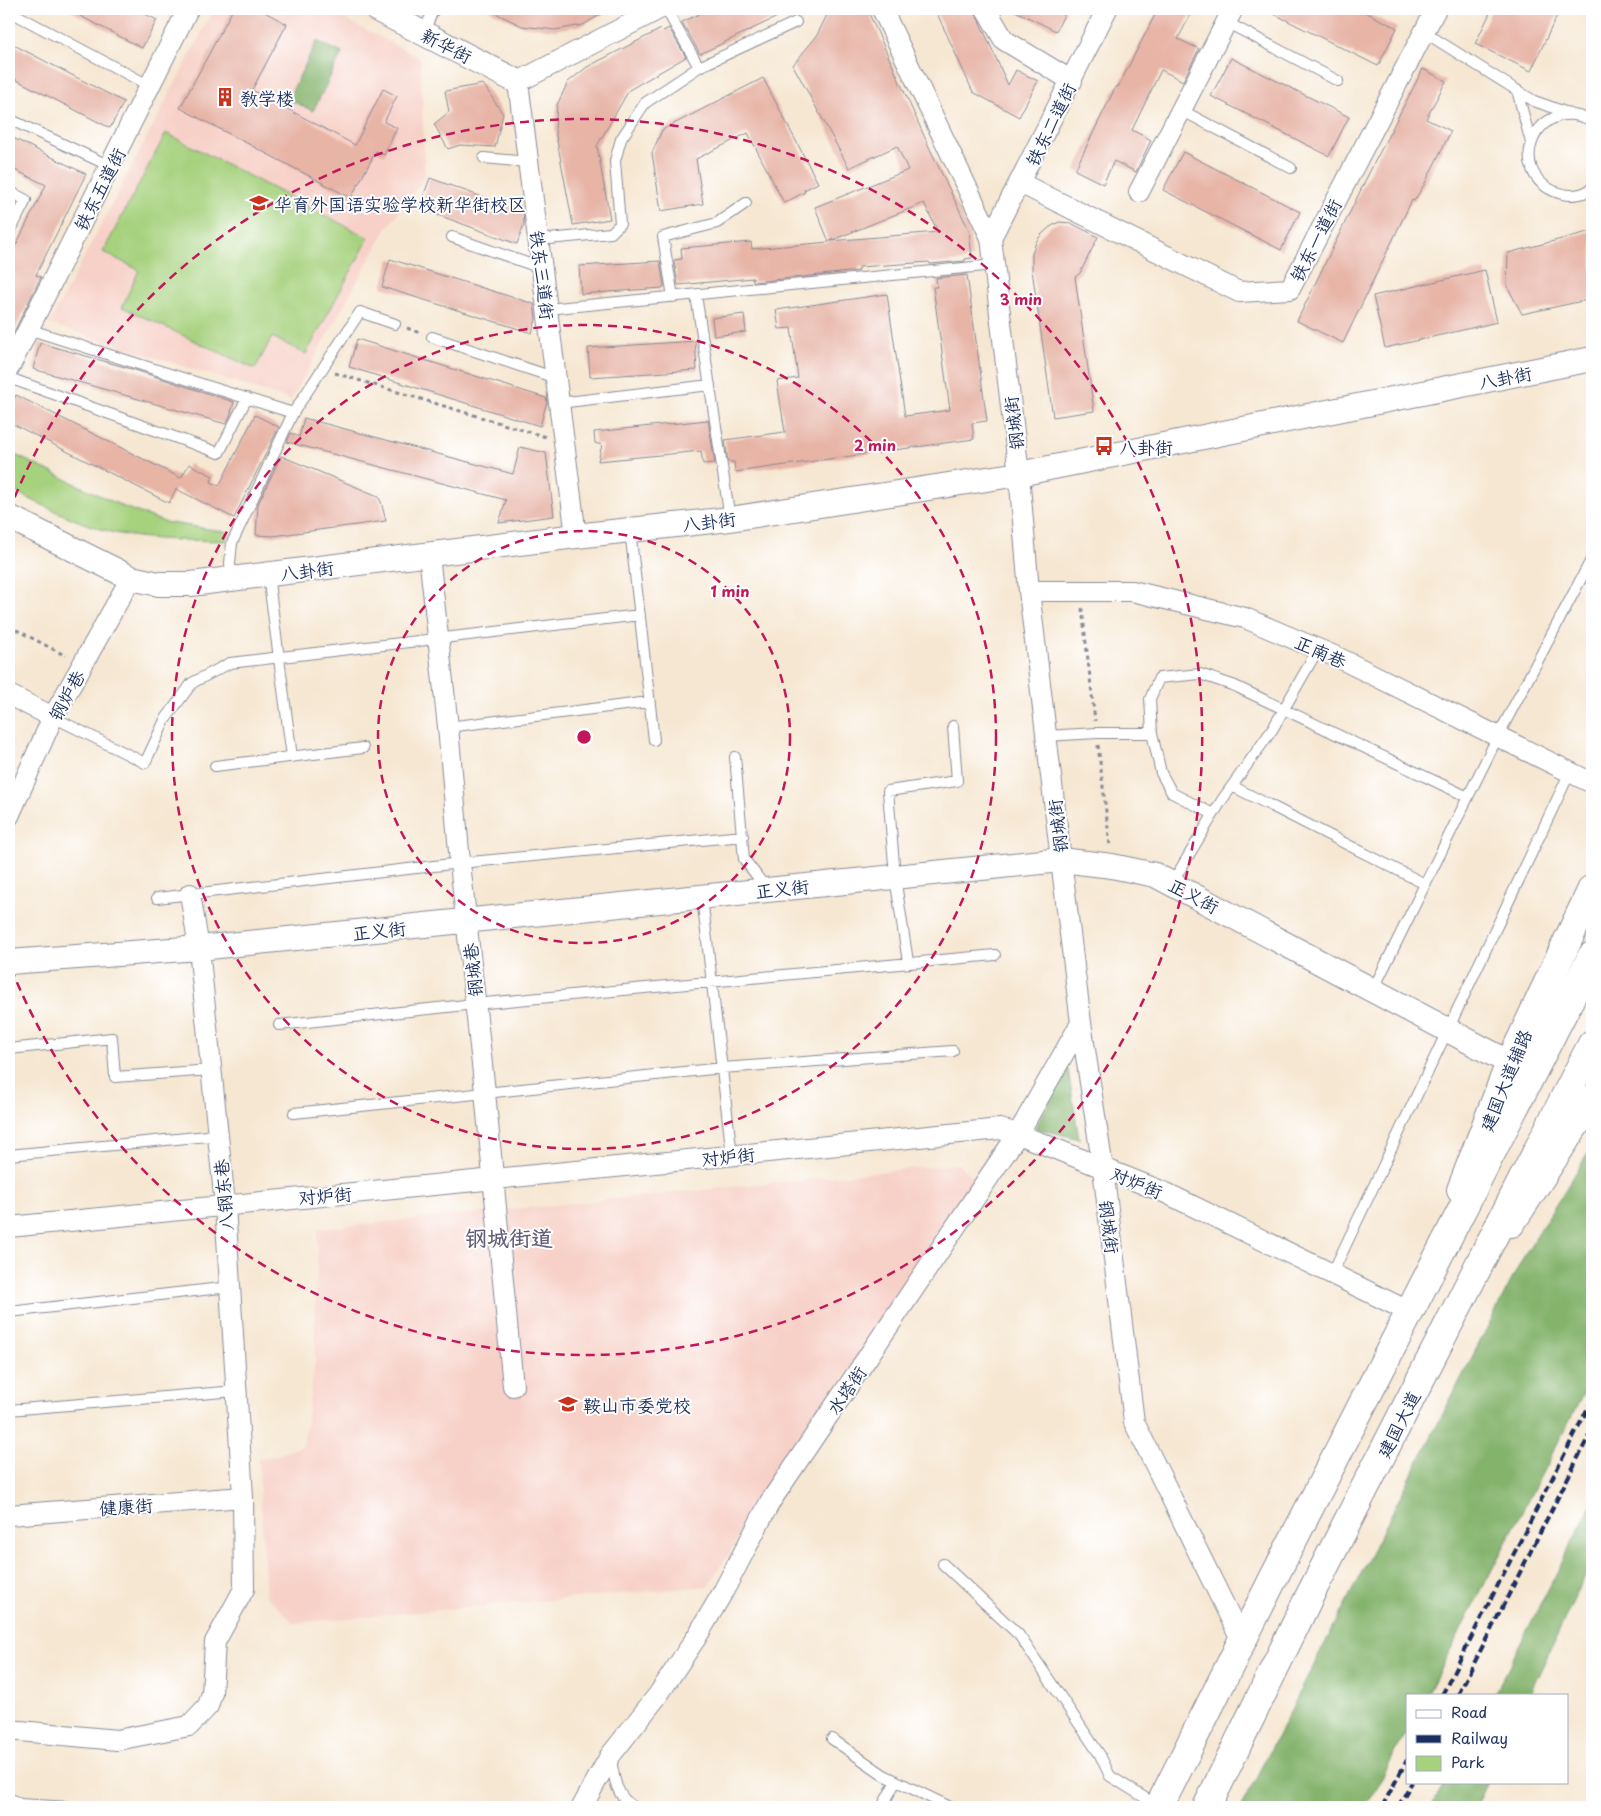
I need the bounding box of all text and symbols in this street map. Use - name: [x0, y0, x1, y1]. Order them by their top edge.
- street label: 新华街: [417, 21, 477, 69]
- street label: 铁东二道街: [1018, 78, 1082, 170]
- place label: 教学楼: [240, 84, 294, 111]
- building icon: 教学楼: [214, 86, 236, 108]
- street label: 铁东五道街: [67, 143, 131, 235]
- place label: 华育外国语实验学校新华街校区: [274, 190, 526, 217]
- school or university icon: 华育外国语实验学校新华街校区: [248, 192, 270, 214]
- street label: 铁东一道街: [1283, 194, 1347, 286]
- street label: 铁东三道街: [524, 229, 562, 321]
- text: 3 min: [1000, 287, 1042, 310]
- street label: 八卦街: [1476, 359, 1534, 395]
- street label: 钢城街: [996, 395, 1030, 451]
- text: 2 min: [854, 433, 896, 456]
- place label: 八卦街: [1119, 433, 1173, 460]
- bus stop icon: 八卦街: [1093, 435, 1115, 457]
- street label: 八卦街: [681, 504, 737, 538]
- street label: 八卦街: [279, 553, 335, 587]
- text: 1 min: [711, 579, 749, 602]
- street label: 正南巷: [1291, 628, 1351, 674]
- street label: 钢炉巷: [41, 665, 91, 725]
- centre of rings: [575, 728, 593, 746]
- street label: 钢城街: [1040, 798, 1074, 854]
- street label: 正义街: [1164, 870, 1224, 920]
- street label: 正义街: [754, 872, 810, 904]
- street label: 正义街: [351, 914, 407, 946]
- street label: 钢城巷: [456, 942, 488, 998]
- street label: 建国大道辅路: [1472, 1025, 1538, 1135]
- street label: 对炉街: [700, 1140, 756, 1172]
- street label: 八钢东巷: [206, 1158, 240, 1232]
- street label: 对炉街: [1107, 1159, 1167, 1205]
- street label: 对炉街: [297, 1179, 353, 1211]
- street label: 钢城街: [1093, 1199, 1127, 1255]
- district label: 钢城街道: [465, 1220, 553, 1253]
- street label: 水塔街: [820, 1360, 872, 1420]
- street label: 建国大道: [1370, 1386, 1426, 1462]
- place label: 鞍山市委党校: [583, 1391, 691, 1418]
- school or university icon: 鞍山市委党校: [557, 1393, 579, 1415]
- street label: 健康街: [98, 1491, 154, 1521]
- legend: [1406, 1694, 1568, 1784]
- text: Road: [1451, 1700, 1487, 1723]
- text: Railway: [1451, 1726, 1508, 1749]
- text: Park: [1451, 1750, 1485, 1773]

